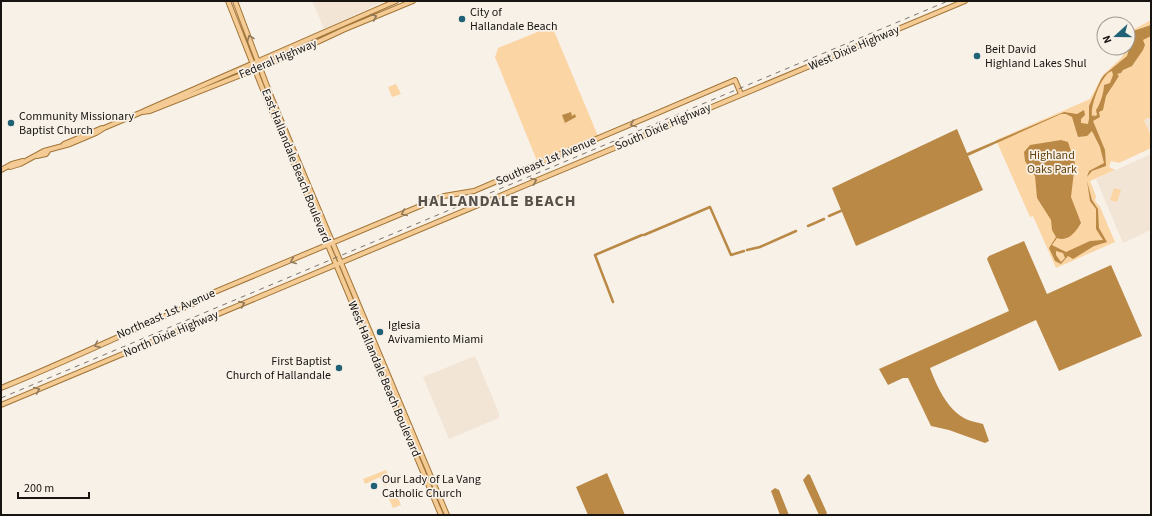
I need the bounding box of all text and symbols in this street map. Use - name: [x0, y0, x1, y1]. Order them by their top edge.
- place label: City of Hallandale Beach: [470, 4, 558, 35]
- one-way arrow: [370, 14, 378, 22]
- marker: City of Hallandale Beach: [457, 14, 467, 24]
- north arrow: [1096, 16, 1136, 56]
- street label: West Dixie Highway: [806, 21, 902, 75]
- text: N: [1099, 33, 1115, 46]
- one-way arrow: [247, 34, 255, 42]
- street label: Federal Highway: [236, 35, 320, 83]
- place label: Beit David Highland Lakes Shul: [985, 41, 1087, 72]
- marker: Beit David Highland Lakes Shul: [972, 51, 982, 61]
- street label: East Hallandale Beach Boulevard: [257, 86, 335, 246]
- street label: South Dixie Highway: [612, 99, 714, 155]
- place label: Community Missionary Baptist Church: [19, 108, 135, 139]
- marker: Community Missionary Baptist Church: [6, 118, 16, 128]
- one-way arrow: [629, 119, 637, 127]
- street label: Southeast 1st Avenue: [493, 132, 599, 190]
- park label: Highland Oaks Park: [1027, 147, 1077, 178]
- one-way arrow: [530, 178, 537, 186]
- district label: HALLANDALE BEACH: [417, 190, 577, 212]
- one-way arrow: [401, 208, 408, 216]
- one-way arrow: [289, 256, 296, 264]
- street label: Northeast 1st Avenue: [114, 285, 218, 343]
- street label: West Hallandale Beach Boulevard: [343, 298, 425, 460]
- one-way arrow: [239, 300, 246, 308]
- street label: North Dixie Highway: [121, 306, 222, 362]
- place label: Iglesia Avivamiento Miami: [388, 317, 483, 348]
- marker: Iglesia Avivamiento Miami: [375, 327, 385, 337]
- one-way arrow: [93, 341, 100, 349]
- place label: First Baptist Church of Hallandale: [226, 353, 331, 384]
- marker: First Baptist Church of Hallandale: [334, 363, 344, 373]
- one-way arrow: [33, 386, 40, 394]
- place label: Our Lady of La Vang Catholic Church: [382, 471, 481, 502]
- scale bar: [18, 474, 89, 500]
- text: 200 m: [24, 480, 54, 497]
- marker: Our Lady of La Vang Catholic Church: [369, 481, 379, 491]

